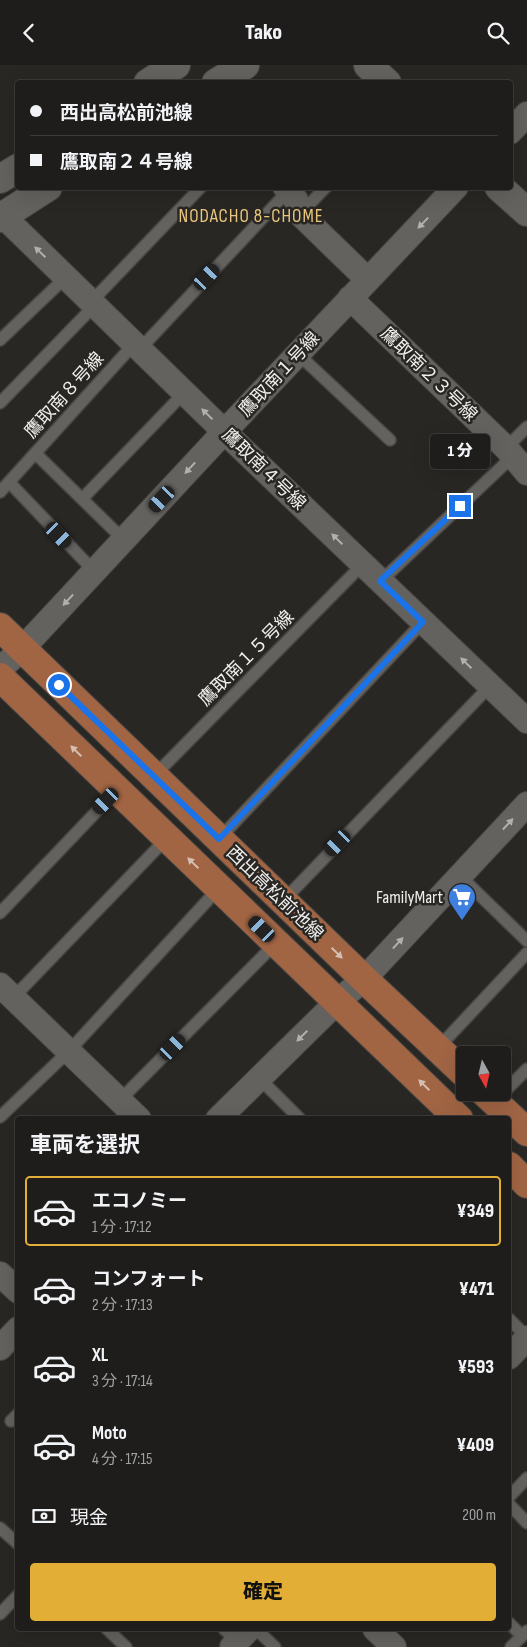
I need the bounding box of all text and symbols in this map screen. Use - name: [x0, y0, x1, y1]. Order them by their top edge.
- icon: back: [15, 19, 43, 47]
- text: Tako: [245, 19, 282, 46]
- icon: search: [484, 19, 512, 47]
- text: 西出高松前池線: [60, 102, 193, 125]
- text: 鷹取南２４号線: [60, 151, 193, 174]
- district label: NODACHO 8-CHOME: [178, 205, 324, 228]
- one-way arrow: [417, 217, 429, 229]
- one-way arrow: [34, 246, 46, 258]
- car: [191, 261, 222, 293]
- street label: 鷹取南２３号線: [376, 323, 481, 426]
- street label: 鷹取南１号線: [235, 328, 324, 421]
- street label: 鷹取南８号線: [20, 348, 108, 442]
- one-way arrow: [201, 408, 213, 420]
- street label: 鷹取南４号線: [218, 424, 310, 514]
- callout: 1 分: [430, 433, 490, 469]
- text: 1 分: [447, 442, 473, 461]
- one-way arrow: [185, 461, 196, 474]
- car: [146, 483, 177, 515]
- route end: [449, 495, 471, 517]
- car: [43, 519, 74, 551]
- one-way arrow: [331, 533, 343, 545]
- one-way arrow: [62, 593, 74, 605]
- street label: 鷹取南１５号線: [194, 606, 298, 710]
- one-way arrow: [461, 657, 473, 669]
- route start: [48, 674, 70, 696]
- one-way arrow: [70, 745, 82, 757]
- car: [90, 785, 121, 817]
- one-way arrow: [502, 818, 514, 830]
- car: [322, 827, 353, 859]
- street label: 西出高松前池線: [222, 842, 327, 945]
- one-way arrow: [188, 857, 200, 869]
- supermarket icon: FamilyMart: [447, 882, 477, 921]
- place label: FamilyMart: [376, 887, 444, 908]
- car: [245, 913, 278, 945]
- one-way arrow: [392, 938, 404, 950]
- one-way arrow: [331, 947, 343, 959]
- one-way arrow: [297, 1030, 309, 1042]
- car: [157, 1031, 188, 1063]
- north arrow: [456, 1046, 511, 1101]
- map controls: [456, 1046, 511, 1101]
- one-way arrow: [418, 1079, 430, 1091]
- text: 車両を選択: [30, 1132, 140, 1159]
- icon: car: [32, 1189, 77, 1234]
- text: エコノミー: [92, 1190, 187, 1213]
- text: ¥349: [457, 1200, 494, 1223]
- text: 1 分 · 17:12: [92, 1218, 152, 1237]
- icon: car: [32, 1267, 77, 1312]
- text: コンフォート: [92, 1268, 205, 1291]
- text: ¥471: [459, 1278, 494, 1301]
- text: 2 分 · 17:13: [92, 1296, 153, 1315]
- text: XL: [92, 1344, 108, 1367]
- icon: car: [32, 1345, 77, 1390]
- text: ¥593: [457, 1356, 494, 1379]
- text: 3 分 · 17:14: [92, 1372, 153, 1391]
- text: Moto: [92, 1422, 127, 1445]
- icon: car: [32, 1423, 77, 1468]
- text: ¥409: [457, 1434, 494, 1457]
- text: 4 分 · 17:15: [92, 1450, 152, 1469]
- icon: cash: [30, 1502, 58, 1530]
- text: 200 m: [462, 1506, 496, 1525]
- text: 現金: [70, 1507, 108, 1530]
- button: 確定: [30, 1563, 496, 1621]

